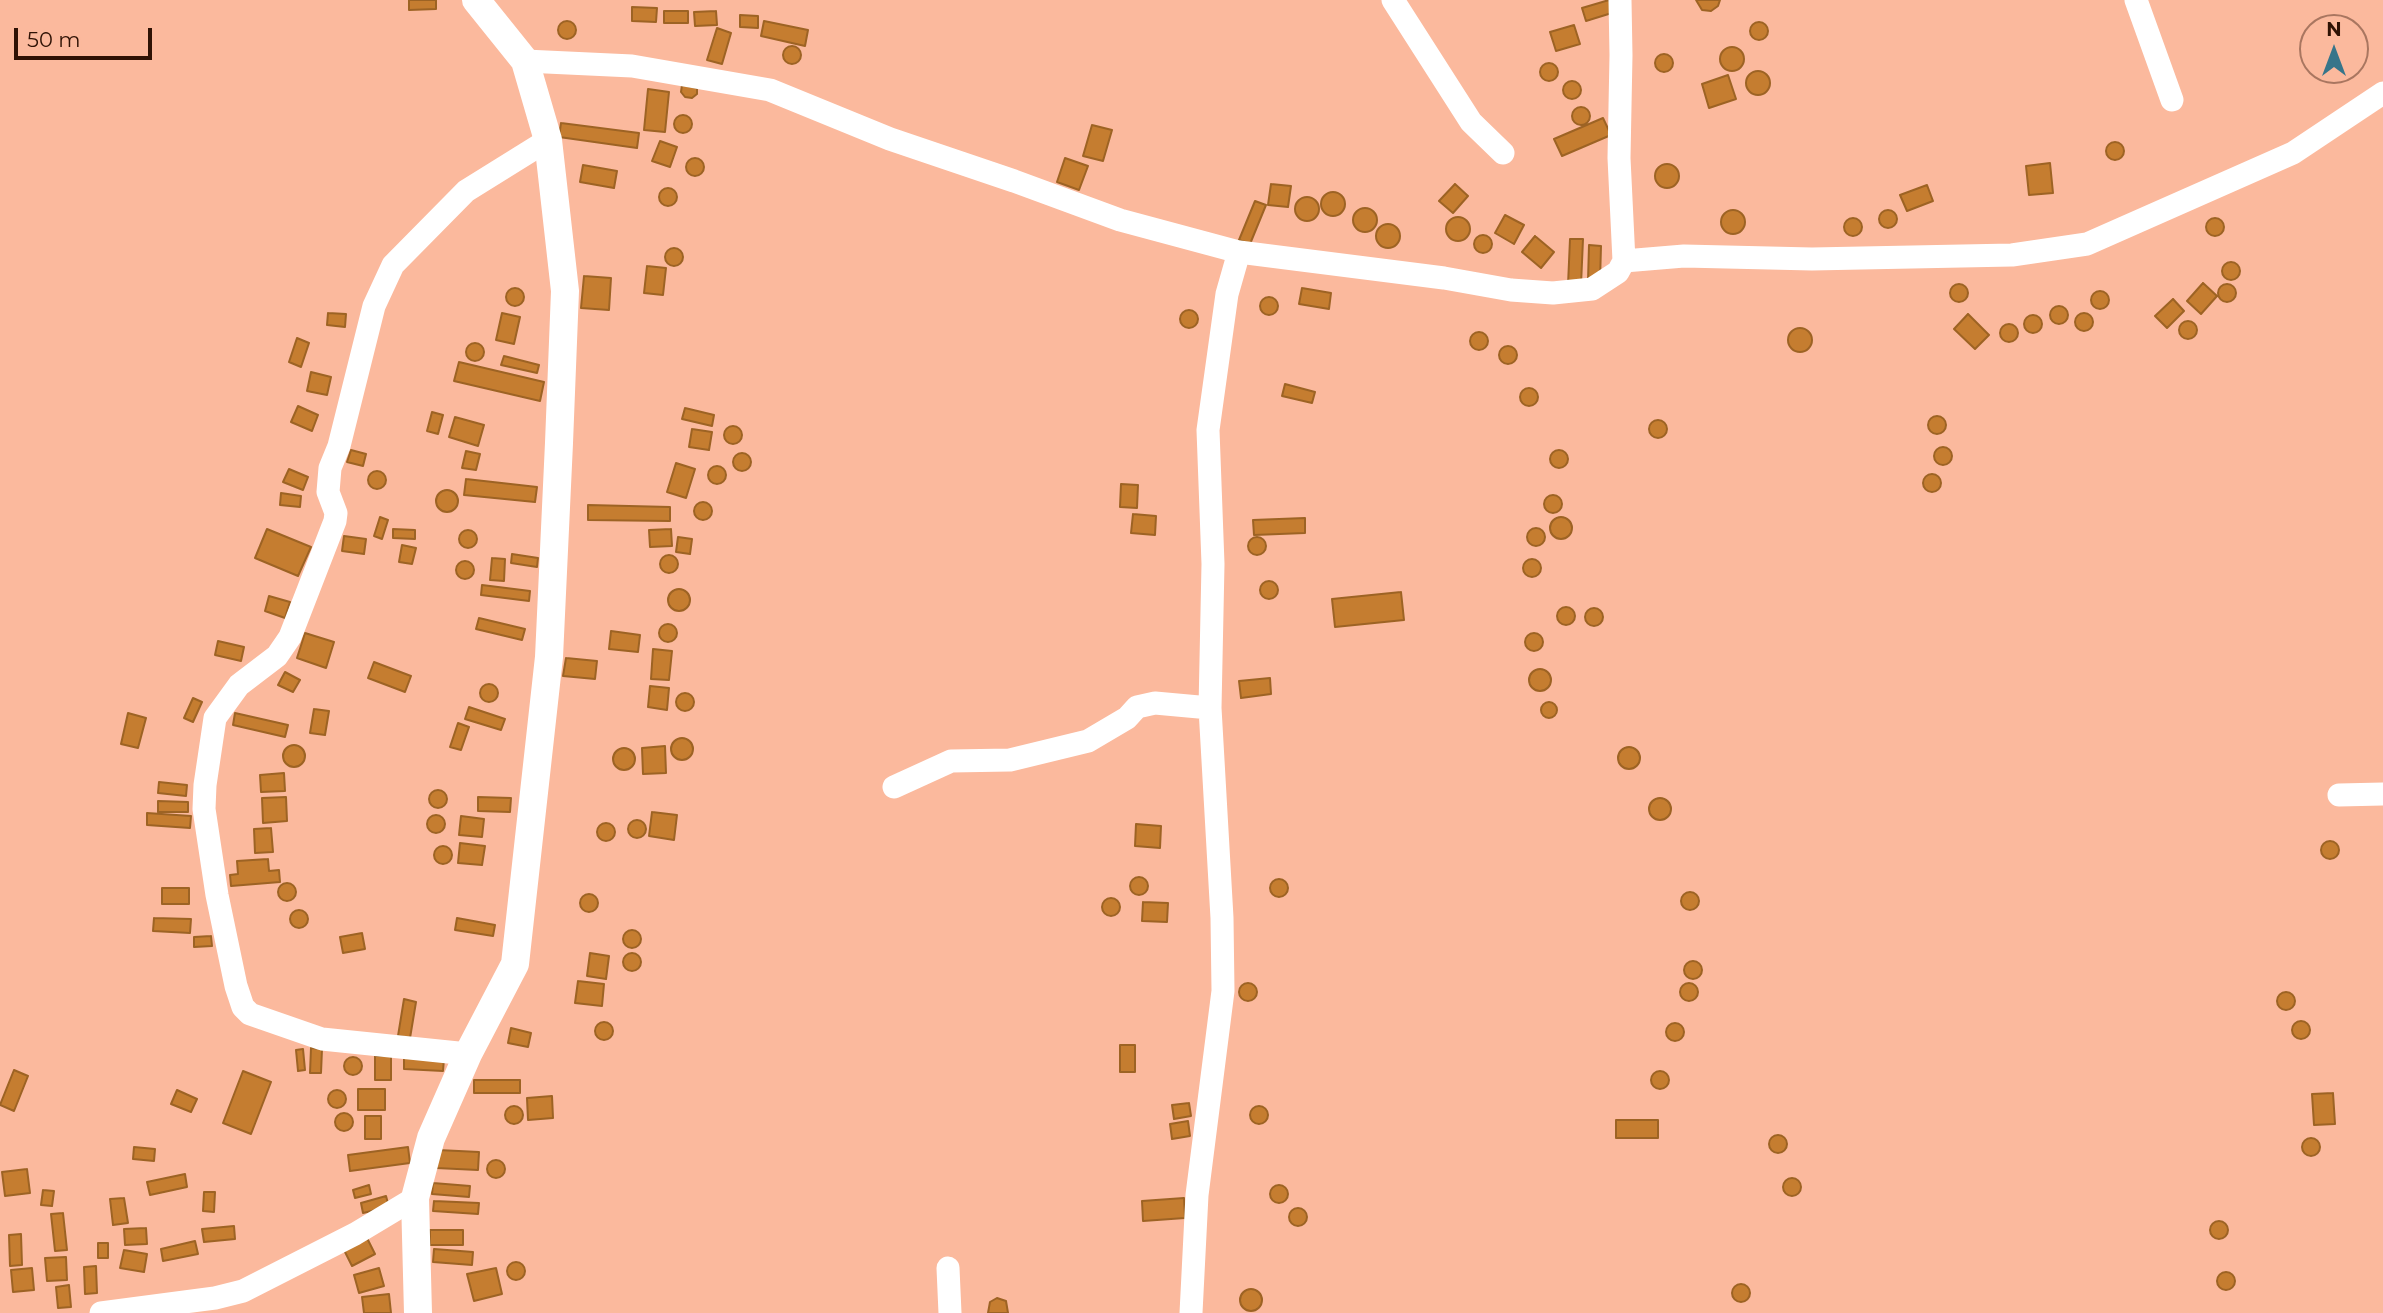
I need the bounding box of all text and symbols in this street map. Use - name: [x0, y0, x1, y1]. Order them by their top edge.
- scale bar: [18, 14, 156, 58]
- north arrow: [2299, 14, 2369, 84]
- text: N: [2326, 18, 2342, 41]
- text: 50 m: [27, 27, 81, 52]

